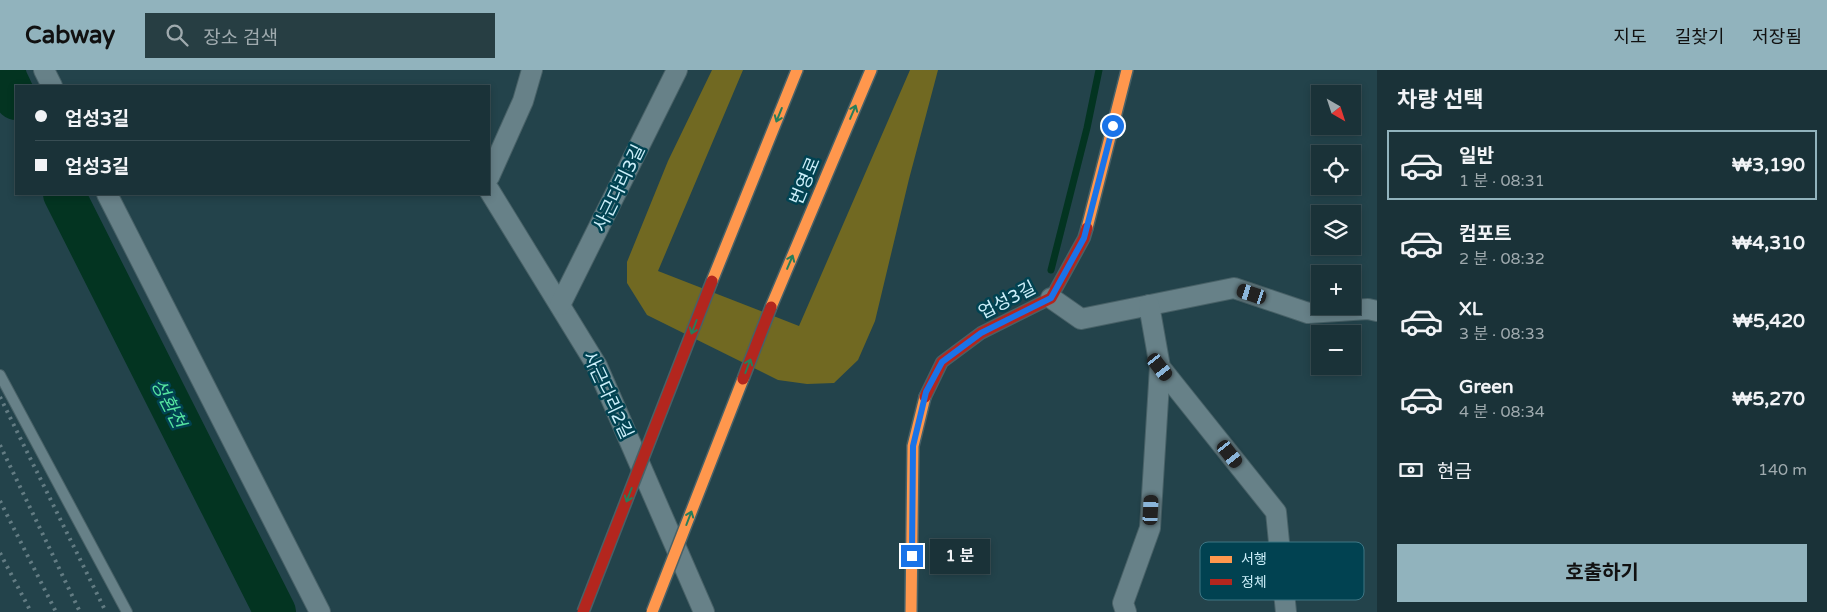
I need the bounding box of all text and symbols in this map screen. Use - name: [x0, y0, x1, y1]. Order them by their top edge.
- search box: [145, 13, 495, 58]
- text: Cabway: [25, 21, 115, 50]
- icon: search: [163, 21, 191, 49]
- text: 지도: [1614, 26, 1647, 48]
- text: 길찾기: [1675, 26, 1724, 48]
- text: 저장됨: [1752, 26, 1802, 48]
- text: 장소 검색: [203, 27, 278, 49]
- north arrow: [1311, 85, 1361, 135]
- map controls: [1311, 85, 1361, 375]
- text: 차량 선택: [1397, 87, 1484, 113]
- one-way arrow: [849, 105, 859, 120]
- one-way arrow: [773, 107, 783, 122]
- text: 업성3길: [65, 108, 129, 130]
- route start: [1102, 115, 1124, 137]
- street label: 사근다리3길: [588, 141, 650, 235]
- icon: car: [1399, 143, 1444, 188]
- button: locate: [1311, 145, 1361, 195]
- text: 일반: [1459, 145, 1494, 167]
- street label: 번영로: [785, 154, 825, 208]
- text: ₩3,190: [1732, 154, 1805, 176]
- text: 업성3길: [65, 156, 129, 178]
- text: 1 분 · 08:31: [1459, 171, 1545, 191]
- button: layers: [1311, 205, 1361, 255]
- icon: car: [1399, 221, 1444, 266]
- text: 컴포트: [1459, 223, 1511, 245]
- text: ₩4,310: [1732, 232, 1805, 254]
- text: 2 분 · 08:32: [1459, 249, 1545, 269]
- one-way arrow: [786, 255, 796, 270]
- button: +: [1311, 265, 1361, 315]
- street label: 업성3길: [975, 276, 1039, 324]
- car: [1235, 282, 1268, 306]
- text: XL: [1459, 298, 1483, 320]
- icon: car: [1399, 299, 1444, 344]
- text: ₩5,420: [1732, 310, 1805, 332]
- one-way arrow: [689, 319, 698, 334]
- text: 3 분 · 08:33: [1459, 324, 1545, 344]
- button: −: [1311, 325, 1361, 375]
- street label: 사근다리2길: [578, 348, 638, 442]
- car: [1144, 351, 1175, 383]
- one-way arrow: [744, 359, 753, 374]
- water label: 성환천: [146, 375, 191, 433]
- text: Green: [1459, 376, 1513, 398]
- icon: car: [1399, 377, 1444, 422]
- text: ₩5,270: [1732, 388, 1805, 410]
- text: 4 분 · 08:34: [1459, 402, 1545, 422]
- car: [1214, 438, 1245, 470]
- icon: cash: [1397, 456, 1425, 484]
- text: 140 m: [1758, 460, 1807, 480]
- text: 현금: [1437, 461, 1472, 483]
- one-way arrow: [624, 486, 633, 502]
- car: [1142, 495, 1159, 525]
- one-way arrow: [685, 510, 694, 526]
- callout: 1 분: [930, 538, 990, 574]
- legend: [1200, 542, 1364, 600]
- button: 호출하기: [1397, 544, 1807, 602]
- route end: [901, 545, 923, 567]
- text: 1 분: [946, 546, 974, 566]
- text: 서행: [1241, 551, 1267, 568]
- text: 정체: [1241, 574, 1267, 591]

